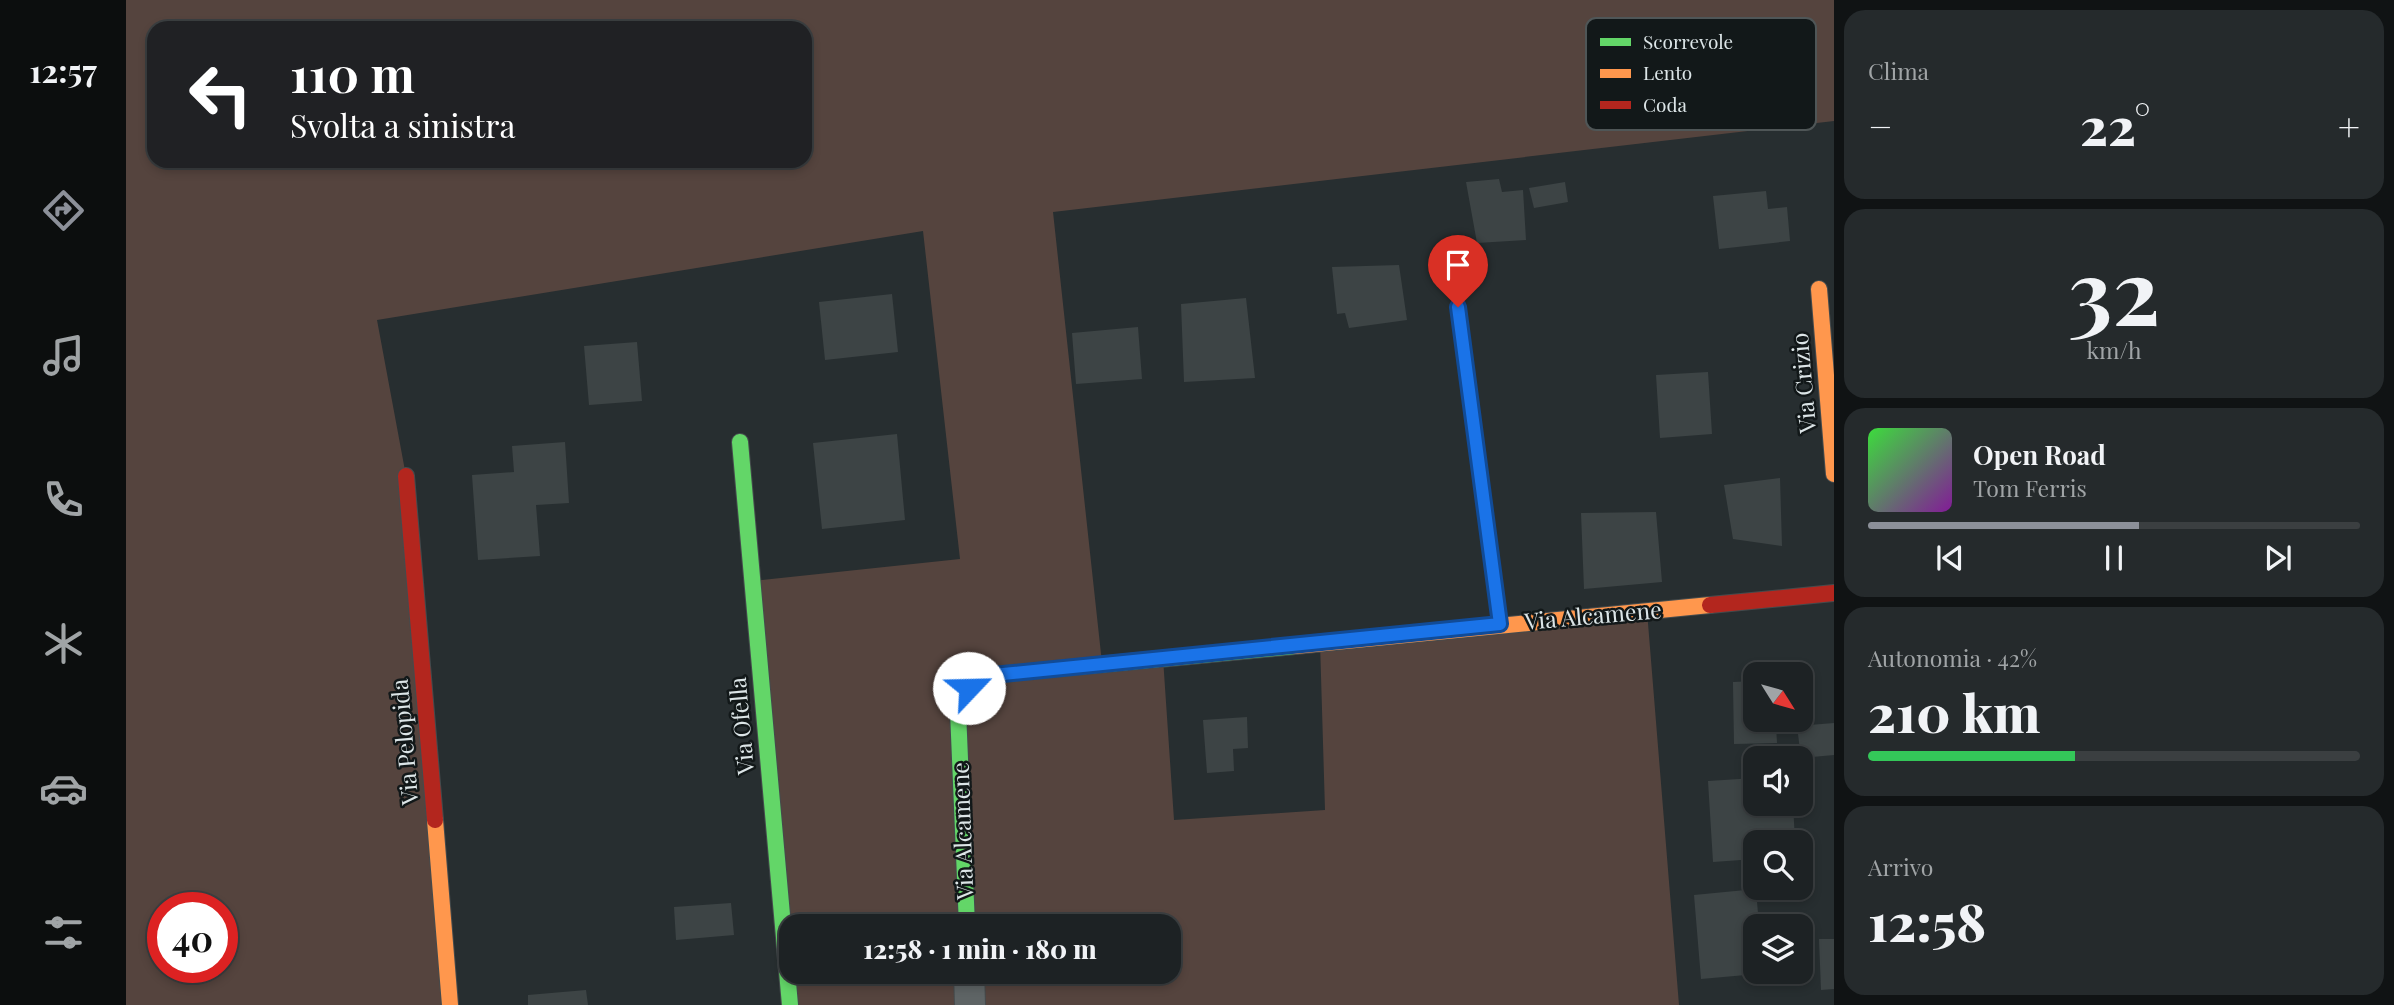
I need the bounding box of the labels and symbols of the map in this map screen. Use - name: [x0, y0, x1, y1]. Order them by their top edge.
- legend: [1586, 18, 1816, 130]
- text: Scorrevole: [1643, 28, 1733, 54]
- text: Lento: [1643, 59, 1692, 85]
- text: Coda: [1643, 91, 1688, 117]
- pin: [1428, 235, 1488, 307]
- street label: Via Crizio: [1783, 332, 1822, 436]
- street label: Via Alcamene: [1522, 593, 1663, 636]
- position arrow: [932, 651, 1006, 725]
- north arrow: [1743, 662, 1813, 732]
- street label: Via Ofella: [721, 676, 760, 777]
- street label: Via Pelopida: [383, 677, 425, 807]
- street label: Via Alcamene: [944, 762, 979, 901]
- speed limit sign: 40: [147, 892, 238, 983]

